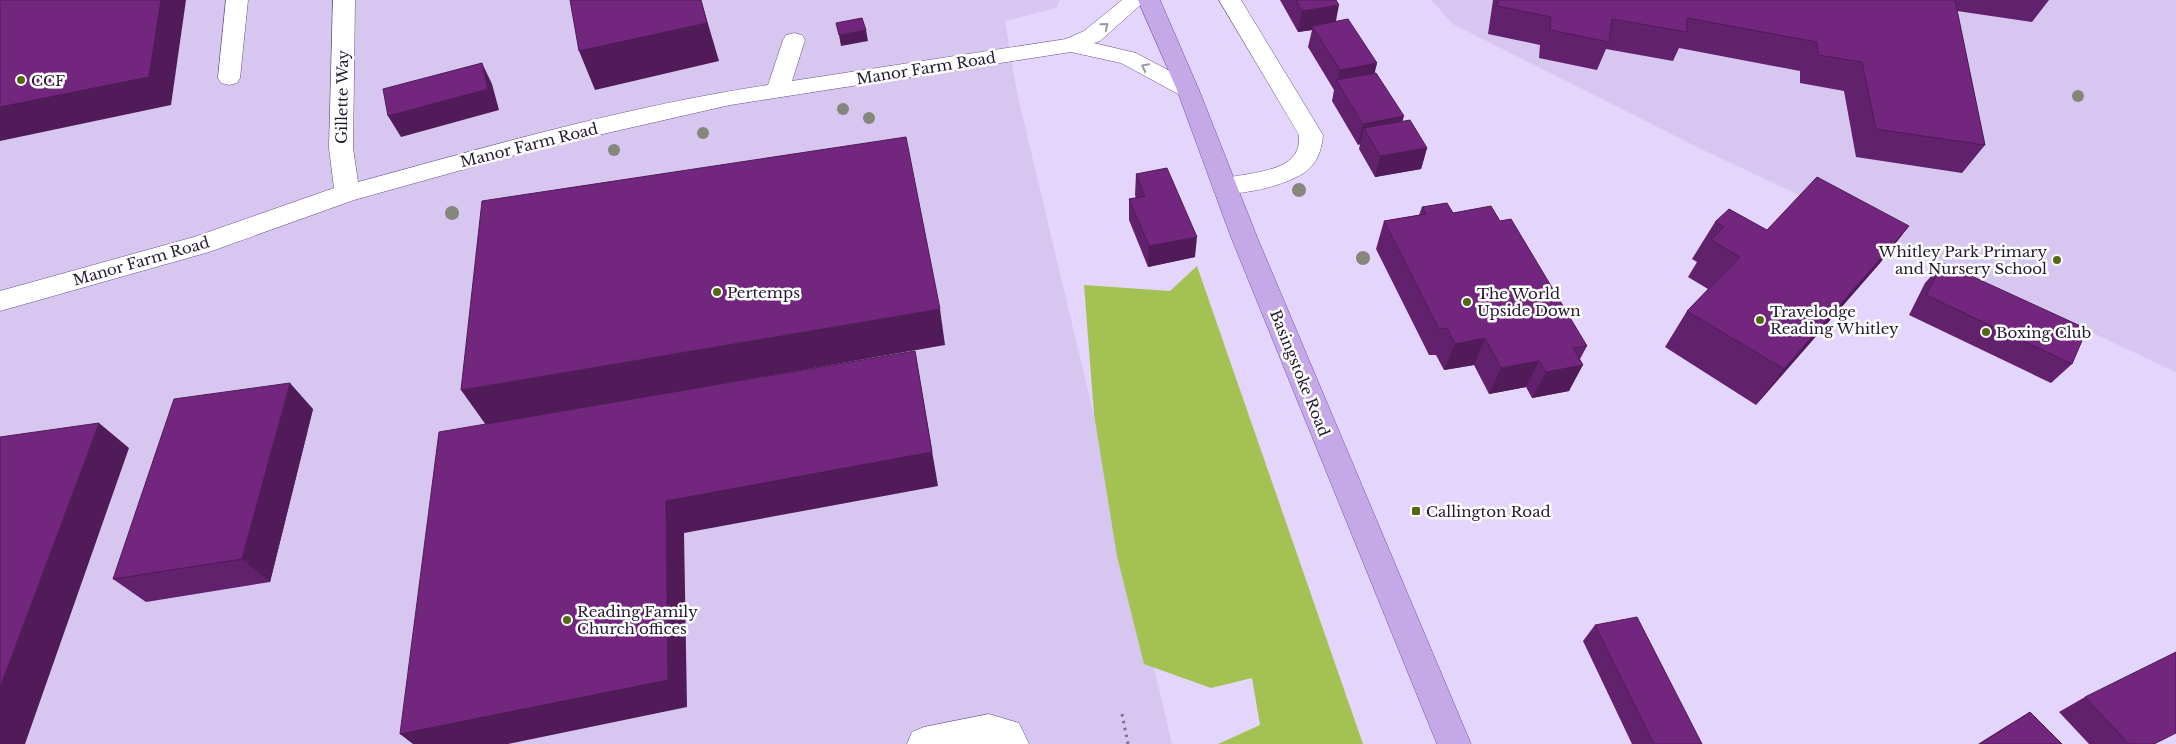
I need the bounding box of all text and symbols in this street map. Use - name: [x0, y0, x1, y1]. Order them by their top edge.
- one-way arrow: [1099, 23, 1108, 31]
- street label: Manor Farm Road: [855, 48, 997, 88]
- street label: Gillette Way: [332, 49, 352, 144]
- one-way arrow: [1142, 63, 1151, 73]
- place label: CCF: [31, 71, 65, 90]
- marker: CCF: [15, 74, 27, 86]
- street label: Manor Farm Road: [458, 119, 600, 171]
- street label: Manor Farm Road: [71, 232, 211, 290]
- place label: Whitley Park Primary and Nursery School: [1878, 242, 2047, 278]
- marker: Whitley Park Primary and Nursery School: [2051, 254, 2063, 266]
- place label: Pertemps: [727, 283, 800, 302]
- place label: The World Upside Down: [1477, 284, 1581, 320]
- marker: Pertemps: [711, 286, 723, 298]
- marker: The World Upside Down: [1461, 296, 1473, 308]
- place label: Travelodge Reading Whitley: [1770, 302, 1899, 338]
- street label: Basingstoke Road: [1266, 307, 1334, 439]
- marker: Travelodge Reading Whitley: [1754, 314, 1766, 326]
- place label: Boxing Club: [1996, 323, 2092, 342]
- marker: Boxing Club: [1980, 326, 1992, 338]
- place label: Callington Road: [1426, 502, 1551, 521]
- marker: Callington Road: [1410, 505, 1422, 517]
- place label: Reading Family Church offices: [577, 602, 698, 638]
- marker: Reading Family Church offices: [561, 614, 573, 626]

